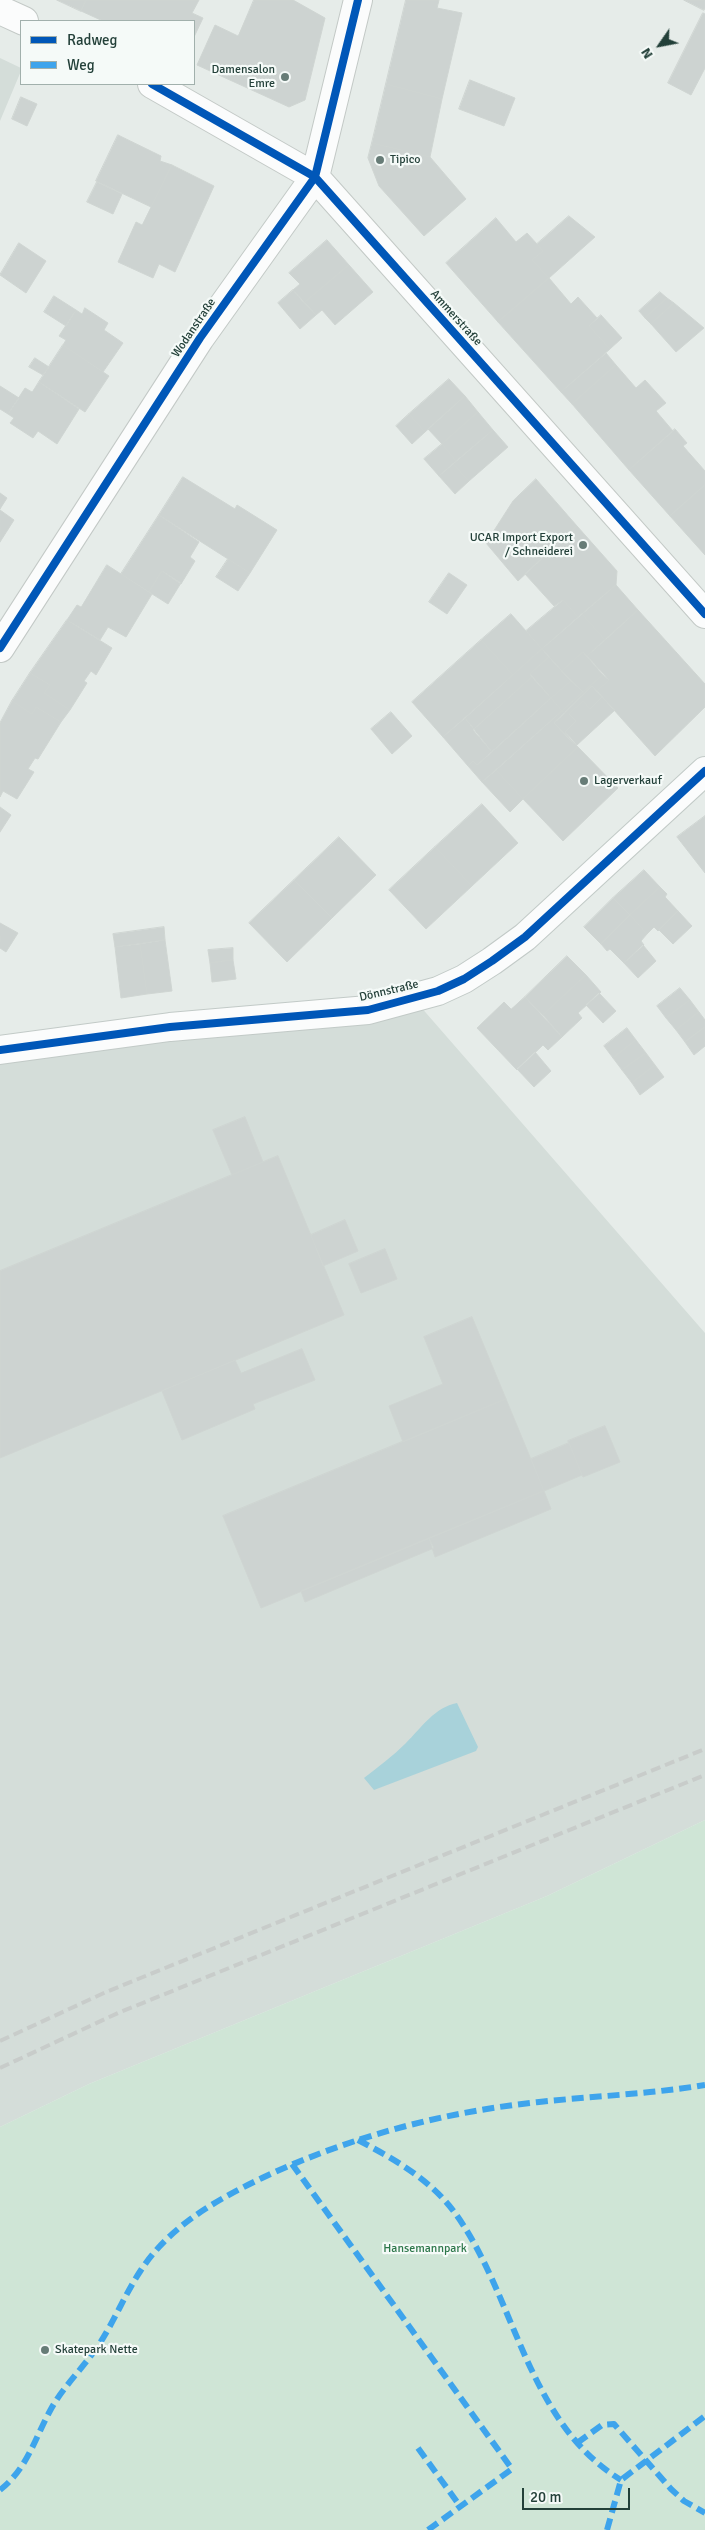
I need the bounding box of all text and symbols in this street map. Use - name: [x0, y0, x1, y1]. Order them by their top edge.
- legend: [20, 20, 195, 85]
- north arrow: [635, 20, 685, 70]
- text: Radweg: [67, 31, 117, 49]
- text: N: [637, 45, 657, 62]
- text: Weg: [67, 56, 95, 74]
- place label: Damensalon Emre: [212, 63, 275, 91]
- marker: Damensalon Emre: [279, 71, 291, 83]
- place label: Tipico: [390, 153, 421, 167]
- marker: Tipico: [374, 154, 386, 166]
- street label: Ammerstraße: [427, 287, 485, 349]
- street label: Wodanstraße: [169, 296, 219, 360]
- place label: UCAR Import Export / Schneiderei: [470, 531, 573, 559]
- marker: UCAR Import Export / Schneiderei: [577, 539, 589, 551]
- place label: Lagerverkauf: [594, 774, 662, 788]
- marker: Lagerverkauf: [578, 775, 590, 787]
- street label: Dönnstraße: [358, 977, 420, 1005]
- park label: Hansemannpark: [383, 2242, 467, 2256]
- place label: Skatepark Nette: [55, 2343, 138, 2357]
- marker: Skatepark Nette: [39, 2344, 51, 2356]
- scale bar: [525, 2478, 632, 2510]
- text: 20 m: [530, 2488, 561, 2506]

